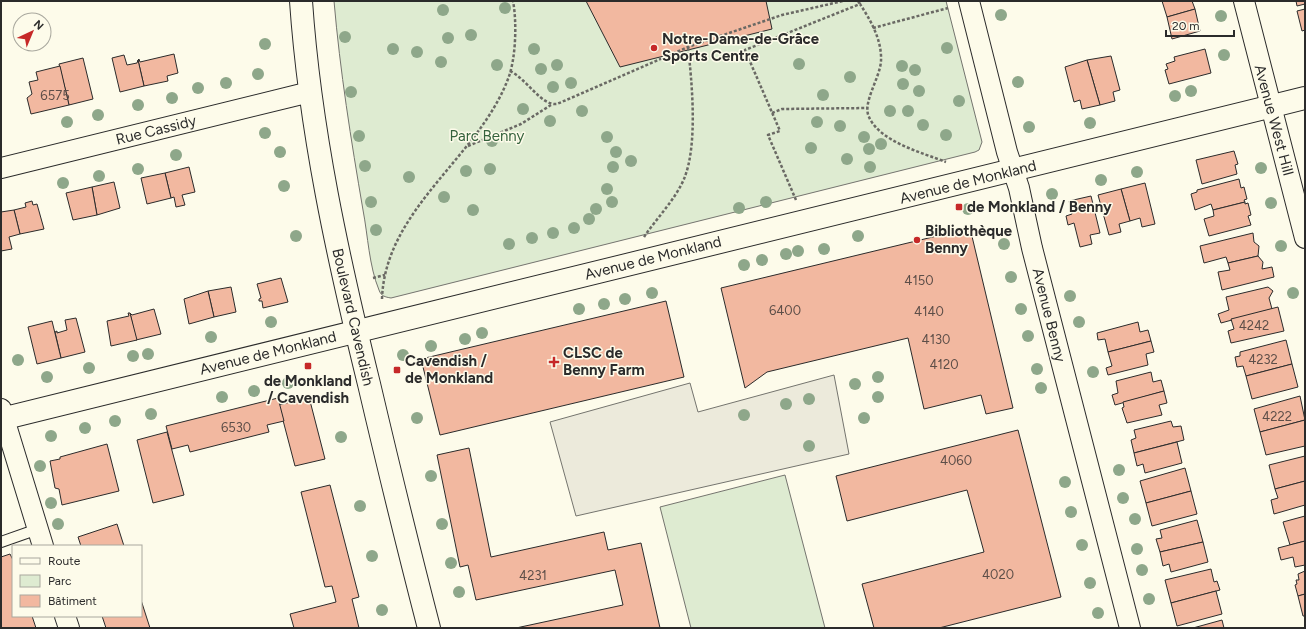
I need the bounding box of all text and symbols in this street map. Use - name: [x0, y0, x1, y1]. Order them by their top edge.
- north arrow: [12, 12, 52, 52]
- scale bar: [1166, 12, 1234, 38]
- text: N: [31, 18, 46, 33]
- text: 20 m: [1172, 19, 1200, 33]
- place label: Notre-Dame-de-Grâce Sports Centre: [662, 30, 820, 65]
- marker: Notre-Dame-de-Grâce Sports Centre: [649, 43, 659, 53]
- street label: Avenue West Hill: [1251, 63, 1297, 177]
- house number: 6575: [40, 88, 70, 103]
- street label: Rue Cassidy: [114, 111, 198, 149]
- park label: Parc Benny: [450, 127, 525, 145]
- street label: Avenue de Monkland: [898, 156, 1038, 208]
- place label: de Monkland / Benny: [967, 198, 1112, 216]
- marker: de Monkland / Benny: [954, 202, 964, 212]
- place label: Bibliothèque Benny: [925, 222, 1013, 257]
- street label: Avenue de Monkland: [583, 232, 723, 284]
- marker: Bibliothèque Benny: [912, 235, 922, 245]
- street label: Boulevard Cavendish: [328, 247, 378, 387]
- street label: Avenue Benny: [1029, 266, 1069, 364]
- house number: 4150: [904, 273, 934, 288]
- house number: 6400: [769, 303, 801, 318]
- house number: 4140: [914, 304, 944, 319]
- house number: 4242: [1239, 318, 1269, 333]
- street label: Avenue de Monkland: [198, 327, 338, 379]
- house number: 4130: [922, 332, 950, 347]
- place label: CLSC de Benny Farm: [563, 344, 644, 379]
- place label: Cavendish / de Monkland: [405, 352, 493, 387]
- house number: 4232: [1248, 352, 1278, 367]
- marker: CLSC de Benny Farm: [548, 356, 560, 368]
- house number: 4120: [929, 357, 959, 372]
- marker: de Monkland / Cavendish: [303, 361, 313, 371]
- marker: Cavendish / de Monkland: [392, 365, 402, 375]
- place label: de Monkland / Cavendish: [264, 372, 352, 407]
- house number: 4222: [1262, 409, 1292, 424]
- house number: 6530: [221, 420, 251, 435]
- house number: 4060: [940, 453, 972, 468]
- legend: [12, 545, 142, 617]
- text: Route: [48, 554, 81, 568]
- house number: 4020: [982, 567, 1014, 582]
- house number: 4231: [519, 568, 547, 583]
- text: Parc: [48, 574, 72, 588]
- text: Bâtiment: [48, 594, 97, 608]

